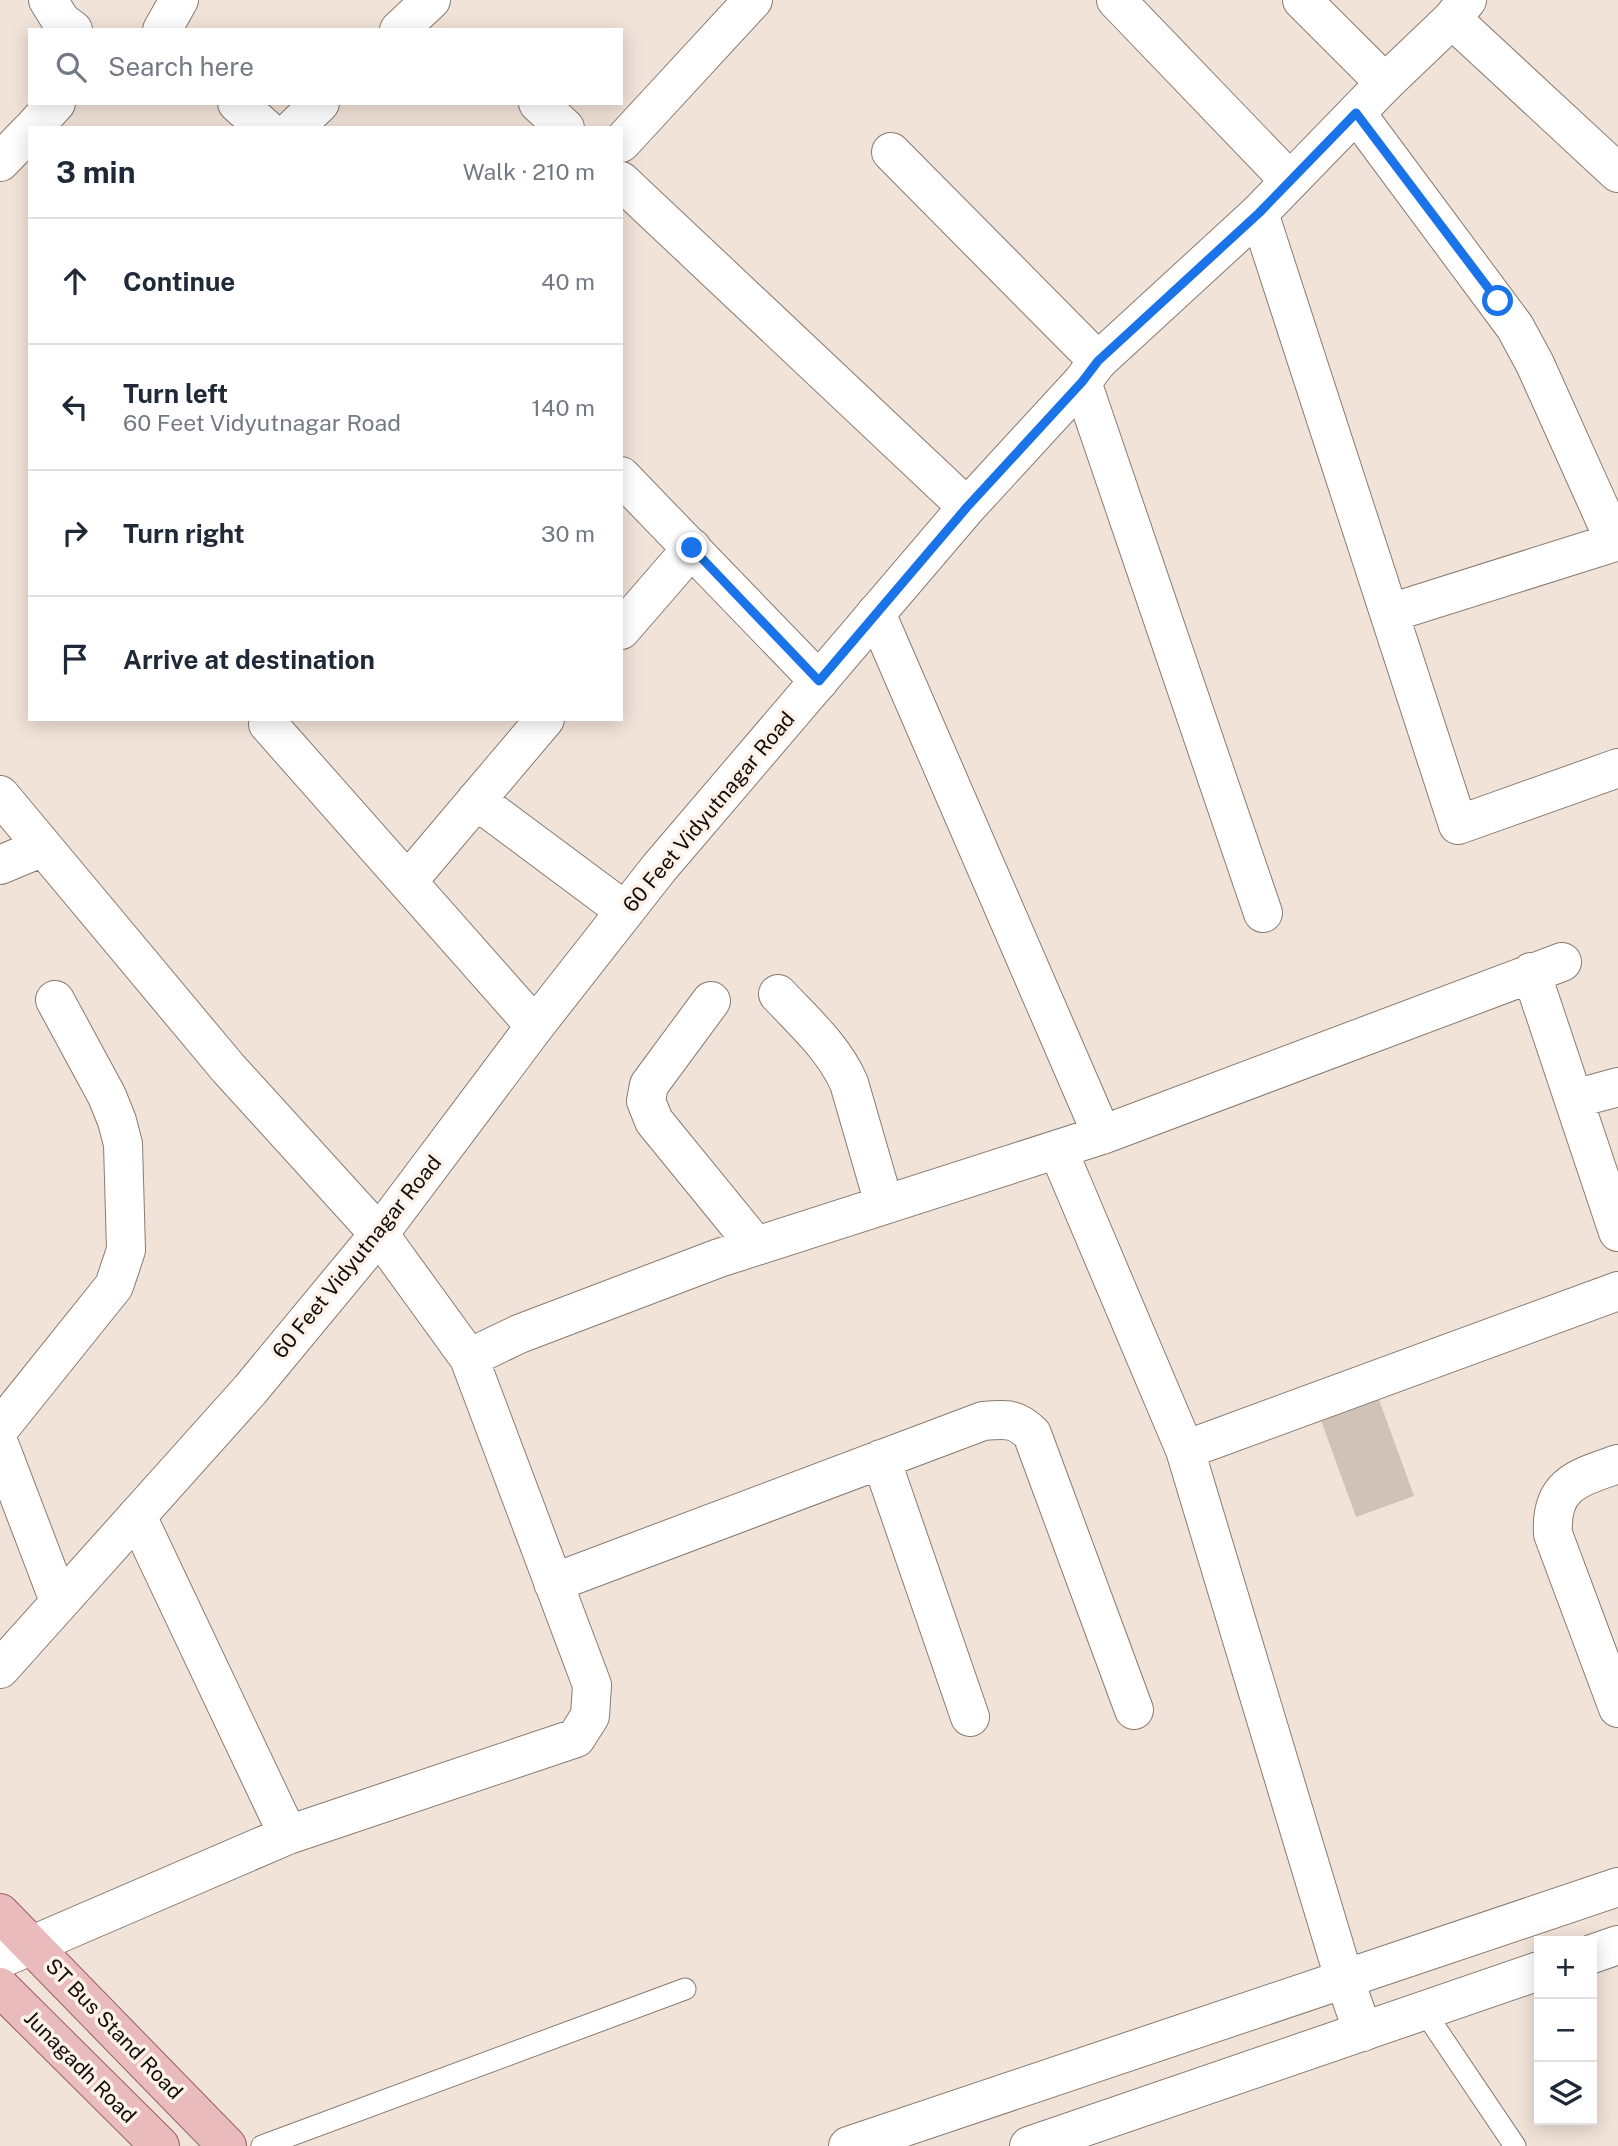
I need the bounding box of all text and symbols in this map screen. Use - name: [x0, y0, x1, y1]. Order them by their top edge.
- search box: [28, 28, 623, 105]
- icon: search: [52, 48, 90, 86]
- text: Search here: [108, 51, 254, 82]
- text: 3 min: [56, 154, 135, 190]
- text: Walk · 210 m: [463, 158, 595, 185]
- icon: ahead: [56, 262, 94, 300]
- text: Continue: [123, 266, 235, 297]
- text: 40 m: [541, 268, 595, 295]
- route start: [1482, 285, 1513, 316]
- text: Turn left: [123, 378, 228, 409]
- icon: left: [56, 388, 94, 426]
- text: 140 m: [532, 394, 595, 421]
- text: 60 Feet Vidyutnagar Road: [123, 409, 401, 436]
- icon: right: [56, 514, 94, 552]
- text: Turn right: [123, 518, 245, 549]
- text: 30 m: [541, 520, 595, 547]
- route end: [676, 532, 707, 563]
- icon: arrive: [56, 640, 94, 678]
- text: Arrive at destination: [123, 644, 375, 675]
- street label: 60 Feet Vidyutnagar Road: [618, 706, 800, 917]
- street label: 60 Feet Vidyutnagar Road: [267, 1150, 446, 1363]
- map controls: [1534, 1936, 1597, 2125]
- button: +: [1534, 1936, 1597, 1999]
- street label: ST Bus Stand Road: [41, 1953, 188, 2104]
- button: −: [1534, 1999, 1597, 2062]
- street label: Junagadh Road: [19, 2005, 142, 2128]
- button: layers: [1534, 2062, 1597, 2125]

